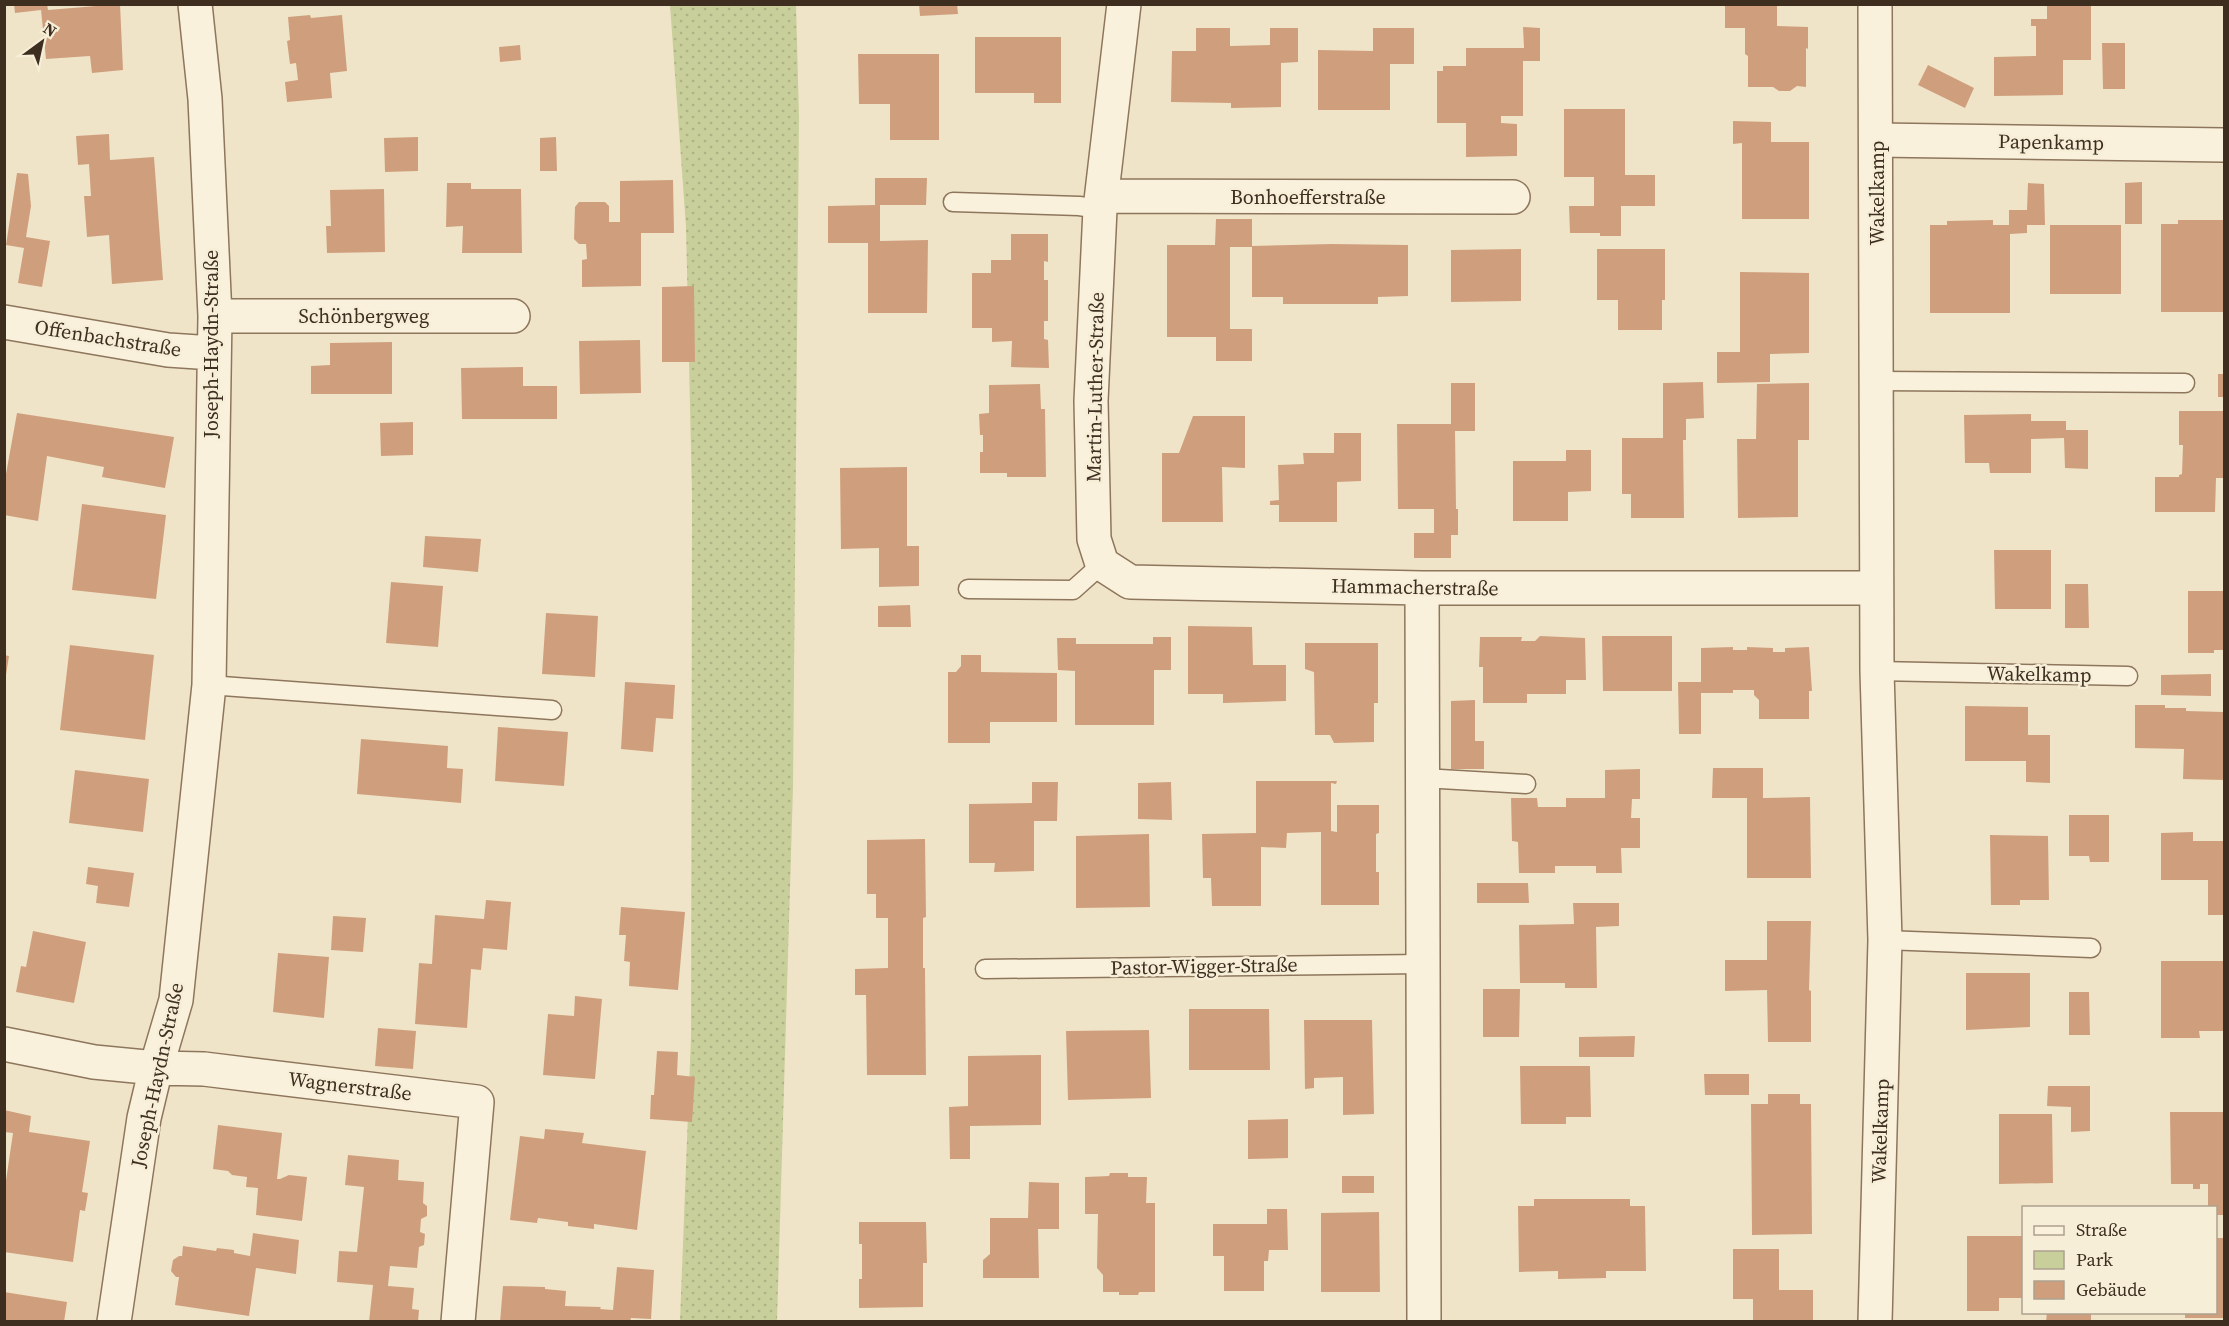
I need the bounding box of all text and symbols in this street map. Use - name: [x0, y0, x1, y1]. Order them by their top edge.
- north arrow: [12, 12, 72, 72]
- text: N: [39, 17, 61, 42]
- street label: Papenkamp: [1998, 127, 2104, 157]
- street label: Wakelkamp: [1863, 141, 1891, 245]
- street label: Bonhoefferstraße: [1230, 183, 1386, 211]
- street label: Joseph-Haydn-Straße: [197, 250, 225, 439]
- street label: Martin-Luther-Straße: [1079, 292, 1111, 482]
- street label: Schönbergweg: [299, 302, 429, 330]
- street label: Offenbachstraße: [33, 313, 183, 363]
- street label: Hammacherstraße: [1331, 572, 1499, 602]
- street label: Wakelkamp: [1986, 659, 2092, 689]
- street label: Pastor-Wigger-Straße: [1110, 950, 1298, 982]
- street label: Joseph-Haydn-Straße: [124, 980, 190, 1171]
- street label: Wagnerstraße: [287, 1065, 413, 1107]
- street label: Wakelkamp: [1864, 1078, 1896, 1184]
- legend: [2022, 1206, 2217, 1314]
- text: Straße: [2076, 1217, 2127, 1242]
- text: Park: [2076, 1247, 2113, 1272]
- text: Gebäude: [2076, 1277, 2147, 1302]

